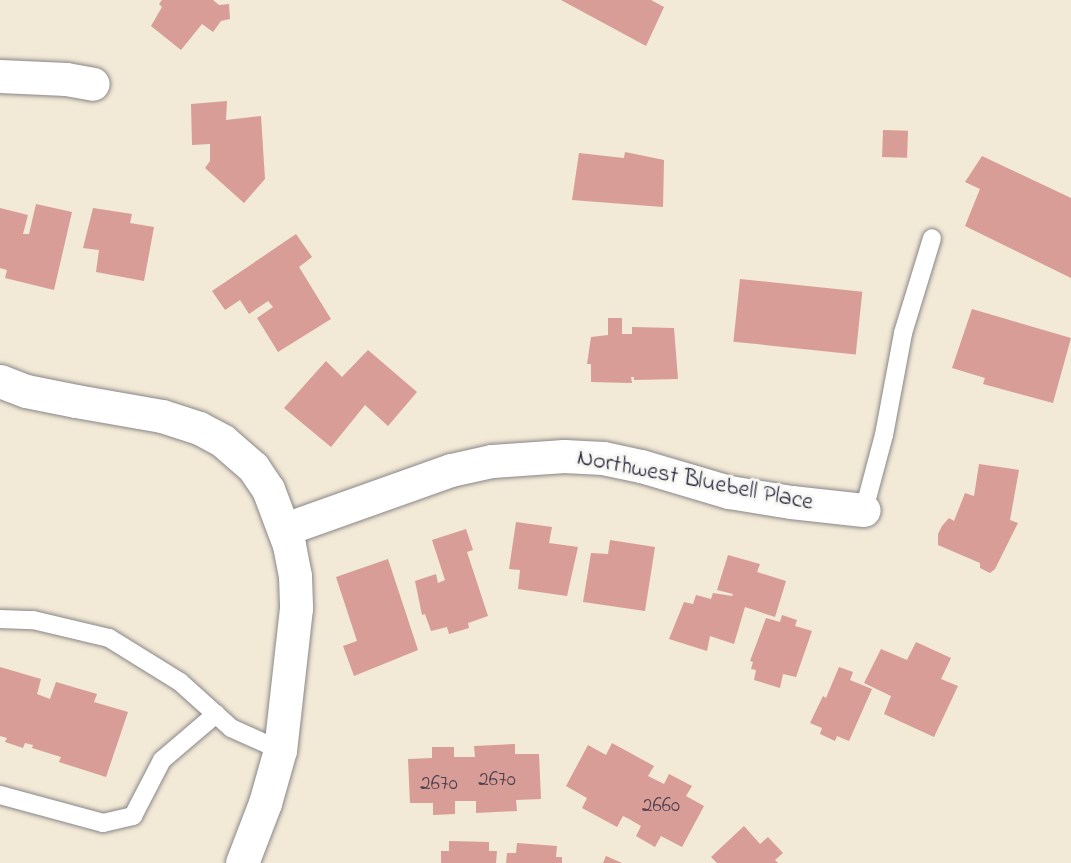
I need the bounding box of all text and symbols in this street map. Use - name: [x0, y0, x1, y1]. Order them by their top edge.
- street label: Northwest Bluebell Place: [575, 444, 815, 518]
- house number: 2670: [478, 767, 516, 793]
- house number: 2670: [420, 771, 458, 797]
- house number: 2660: [642, 793, 680, 819]

